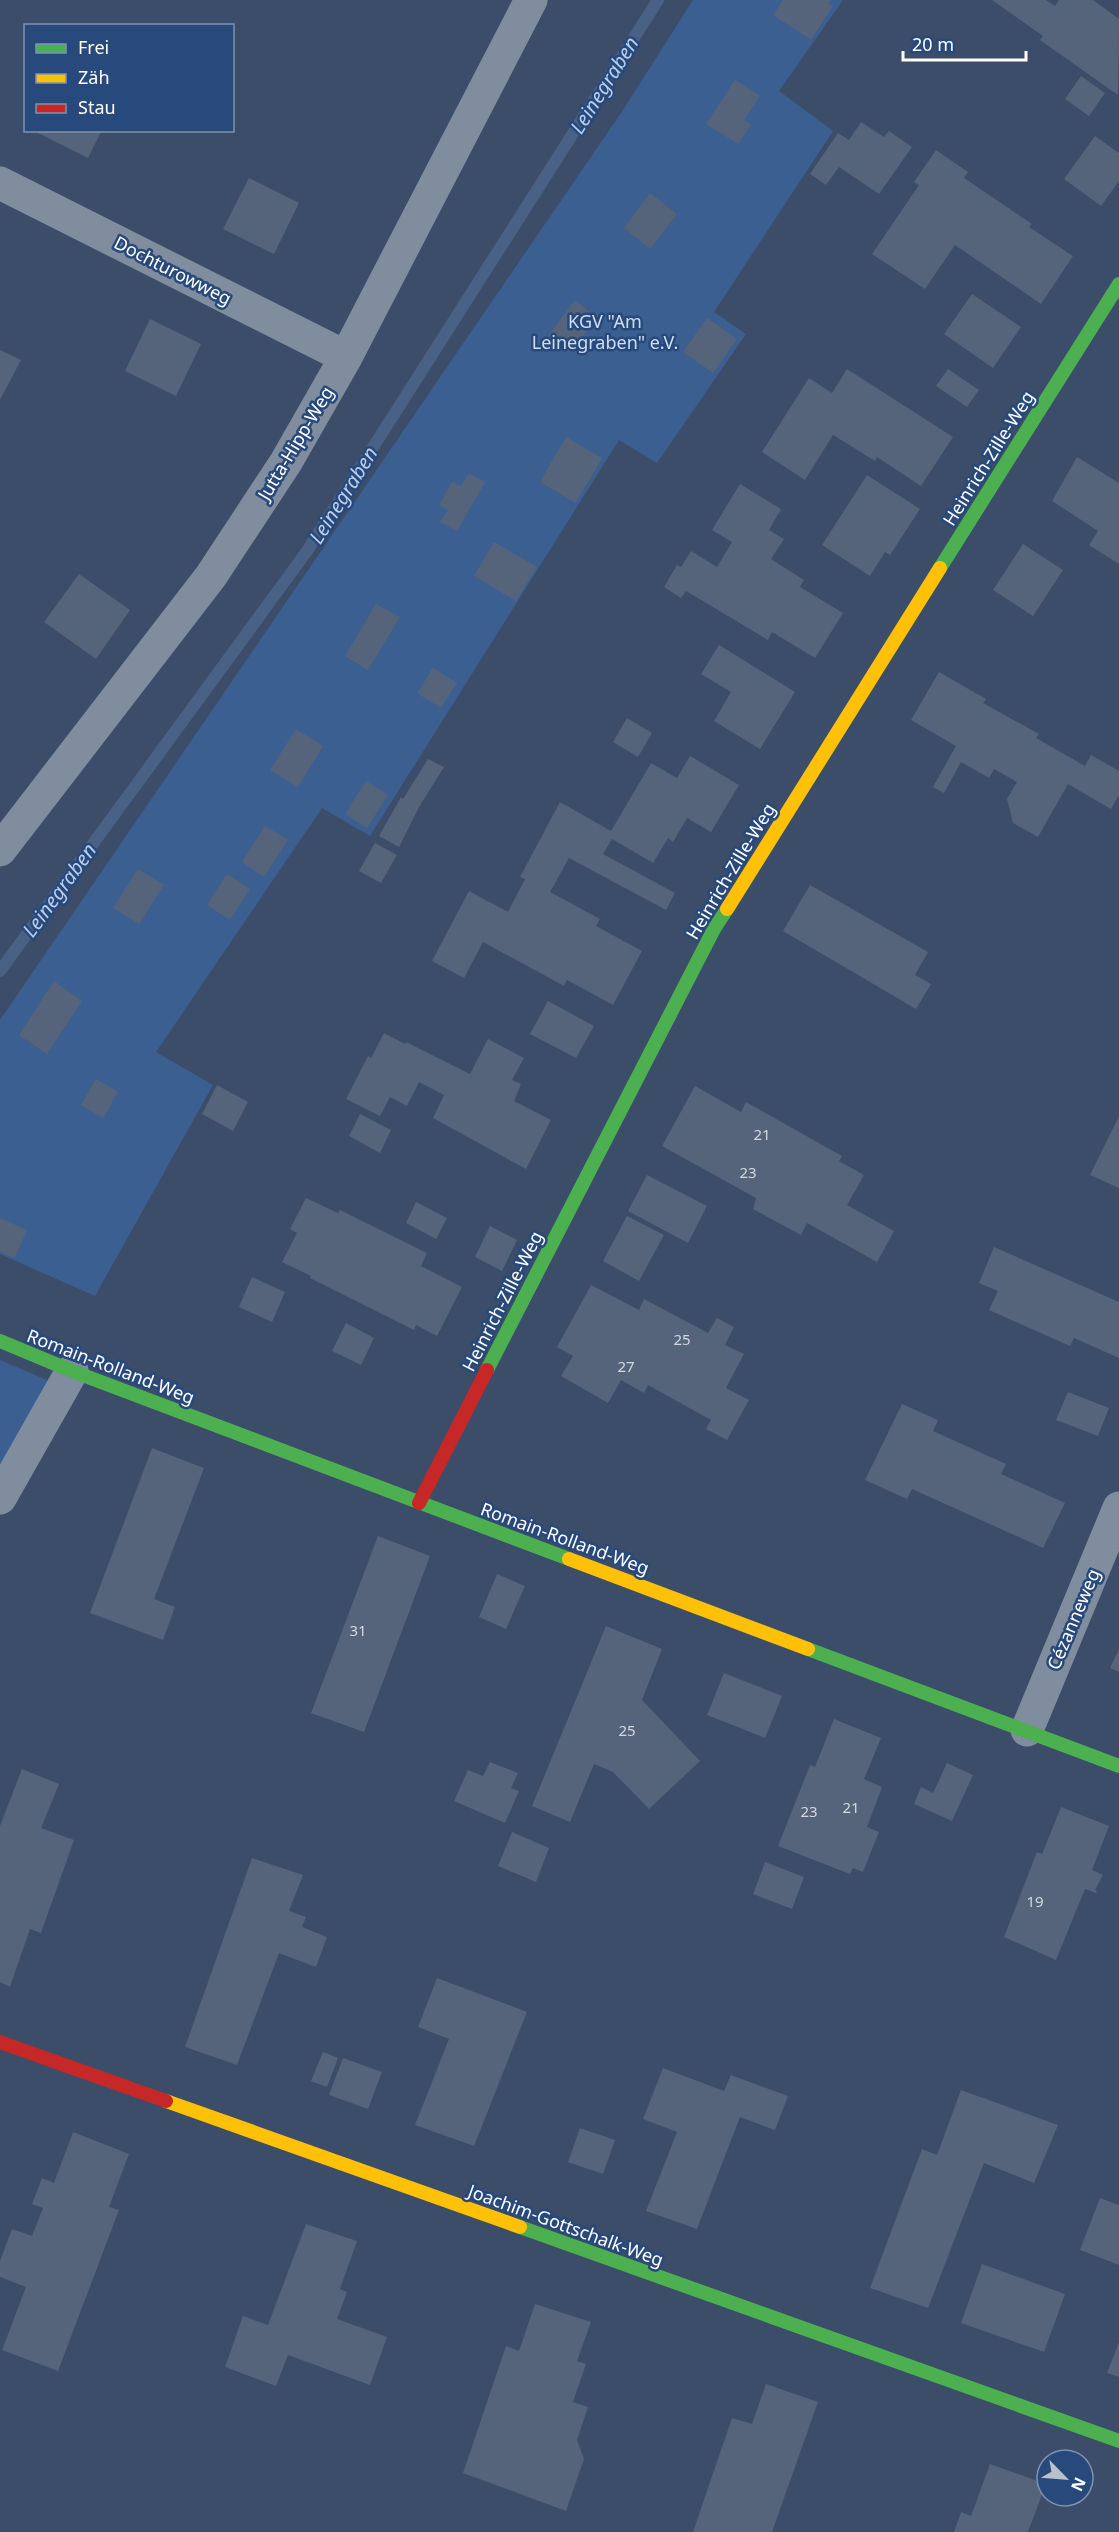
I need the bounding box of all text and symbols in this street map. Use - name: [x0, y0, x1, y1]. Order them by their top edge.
- legend: [24, 24, 234, 132]
- scale bar: [903, 24, 1026, 62]
- water label: Leinegraben: [563, 31, 645, 139]
- text: 20 m: [912, 32, 954, 56]
- text: Frei: [78, 35, 109, 59]
- text: Zäh: [78, 65, 110, 89]
- text: Stau: [78, 95, 116, 119]
- street label: Dochturowweg: [110, 230, 236, 310]
- park label: KGV "Am Leinegraben" e.V.: [532, 309, 678, 354]
- street label: Jutta-Hipp-Weg: [251, 382, 338, 506]
- street label: Heinrich-Zille-Weg: [937, 386, 1039, 530]
- water label: Leinegraben: [302, 441, 384, 549]
- street label: Heinrich-Zille-Weg: [680, 799, 780, 943]
- water label: Leinegraben: [16, 838, 102, 942]
- house number: 21: [753, 1124, 771, 1144]
- house number: 23: [739, 1162, 757, 1182]
- street label: Heinrich-Zille-Weg: [456, 1227, 548, 1375]
- street label: Romain-Rolland-Weg: [24, 1323, 198, 1409]
- house number: 25: [673, 1329, 691, 1349]
- house number: 27: [617, 1356, 635, 1376]
- street label: Romain-Rolland-Weg: [477, 1496, 653, 1580]
- street label: Cézanneweg: [1041, 1565, 1105, 1673]
- house number: 31: [349, 1620, 367, 1640]
- house number: 25: [618, 1720, 636, 1740]
- house number: 21: [842, 1797, 860, 1817]
- house number: 23: [800, 1801, 818, 1821]
- house number: 19: [1026, 1891, 1044, 1911]
- street label: Joachim-Gottschalk-Weg: [463, 2178, 667, 2272]
- north arrow: [1035, 2448, 1095, 2508]
- text: N: [1066, 2474, 1091, 2495]

